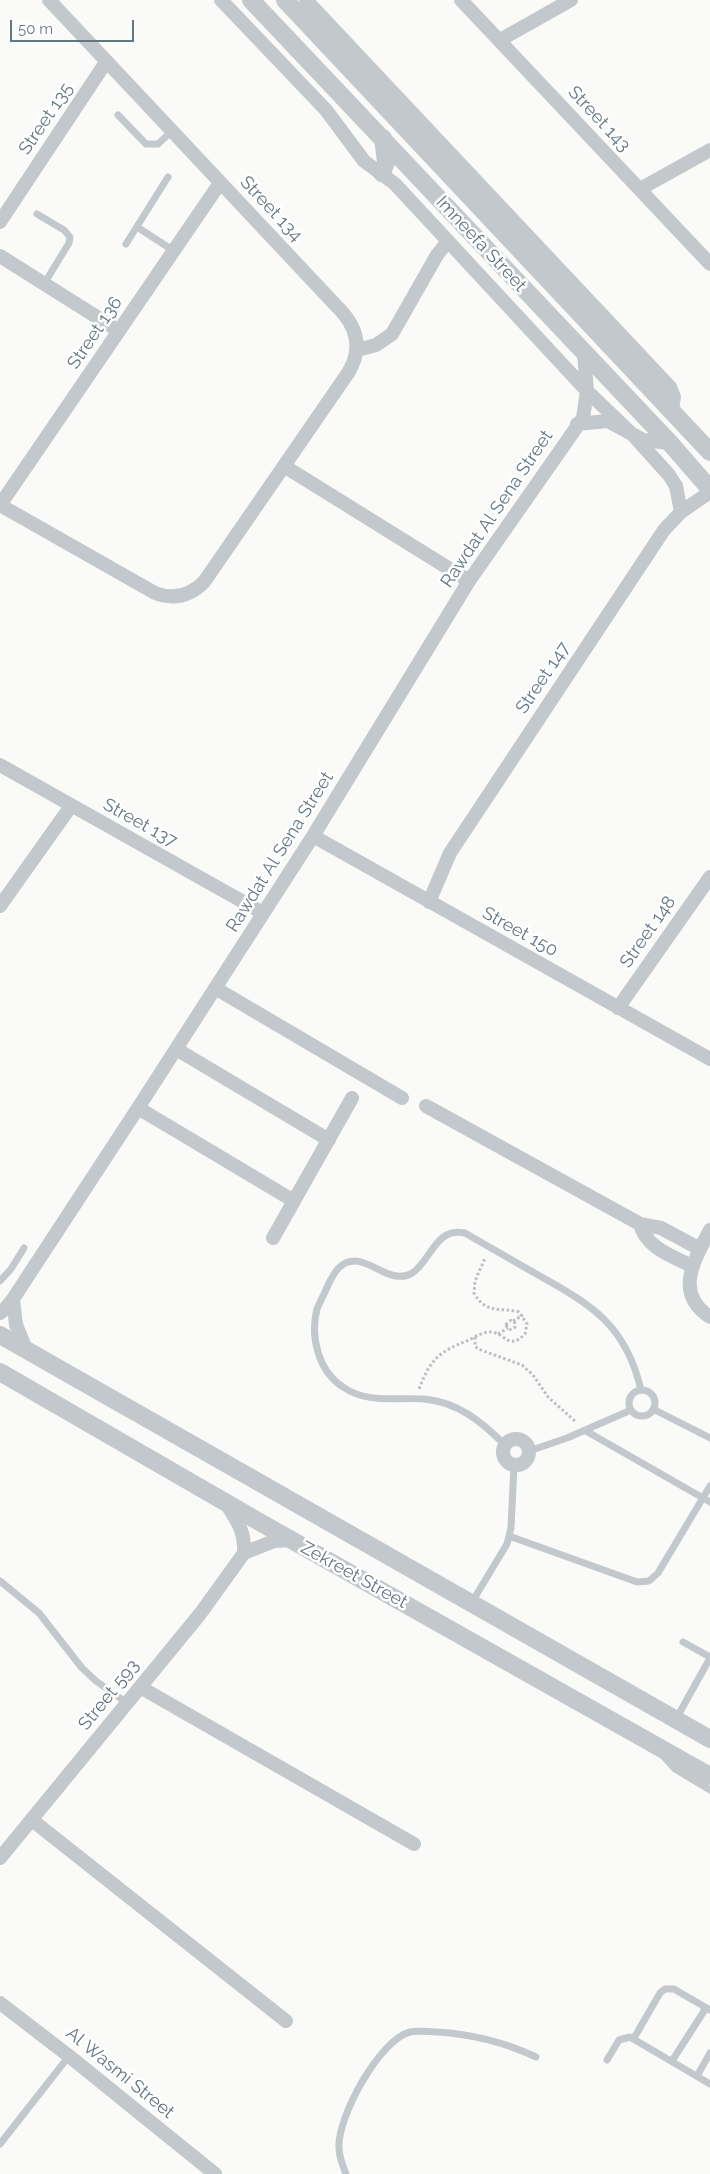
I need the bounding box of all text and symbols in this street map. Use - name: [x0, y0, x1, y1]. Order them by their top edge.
- scale bar: [12, 10, 136, 42]
- text: 50 m: [18, 20, 53, 38]
- street label: Street 135: [14, 79, 78, 159]
- street label: Street 143: [563, 82, 635, 156]
- street label: Street 134: [235, 172, 307, 246]
- street label: Imneefa Street: [431, 192, 531, 296]
- street label: Street 136: [63, 293, 127, 373]
- street label: Rawdat Al Sena Street: [436, 426, 558, 592]
- street label: Street 147: [511, 638, 575, 718]
- street label: Rawdat Al Sena Street: [222, 768, 338, 936]
- street label: Street 137: [99, 794, 181, 852]
- street label: Street 148: [615, 892, 681, 972]
- street label: Street 150: [478, 902, 562, 962]
- street label: Zekreet Street: [297, 1537, 411, 1613]
- street label: Street 593: [74, 1655, 144, 1735]
- street label: Al Wasmi Street: [62, 2023, 178, 2123]

